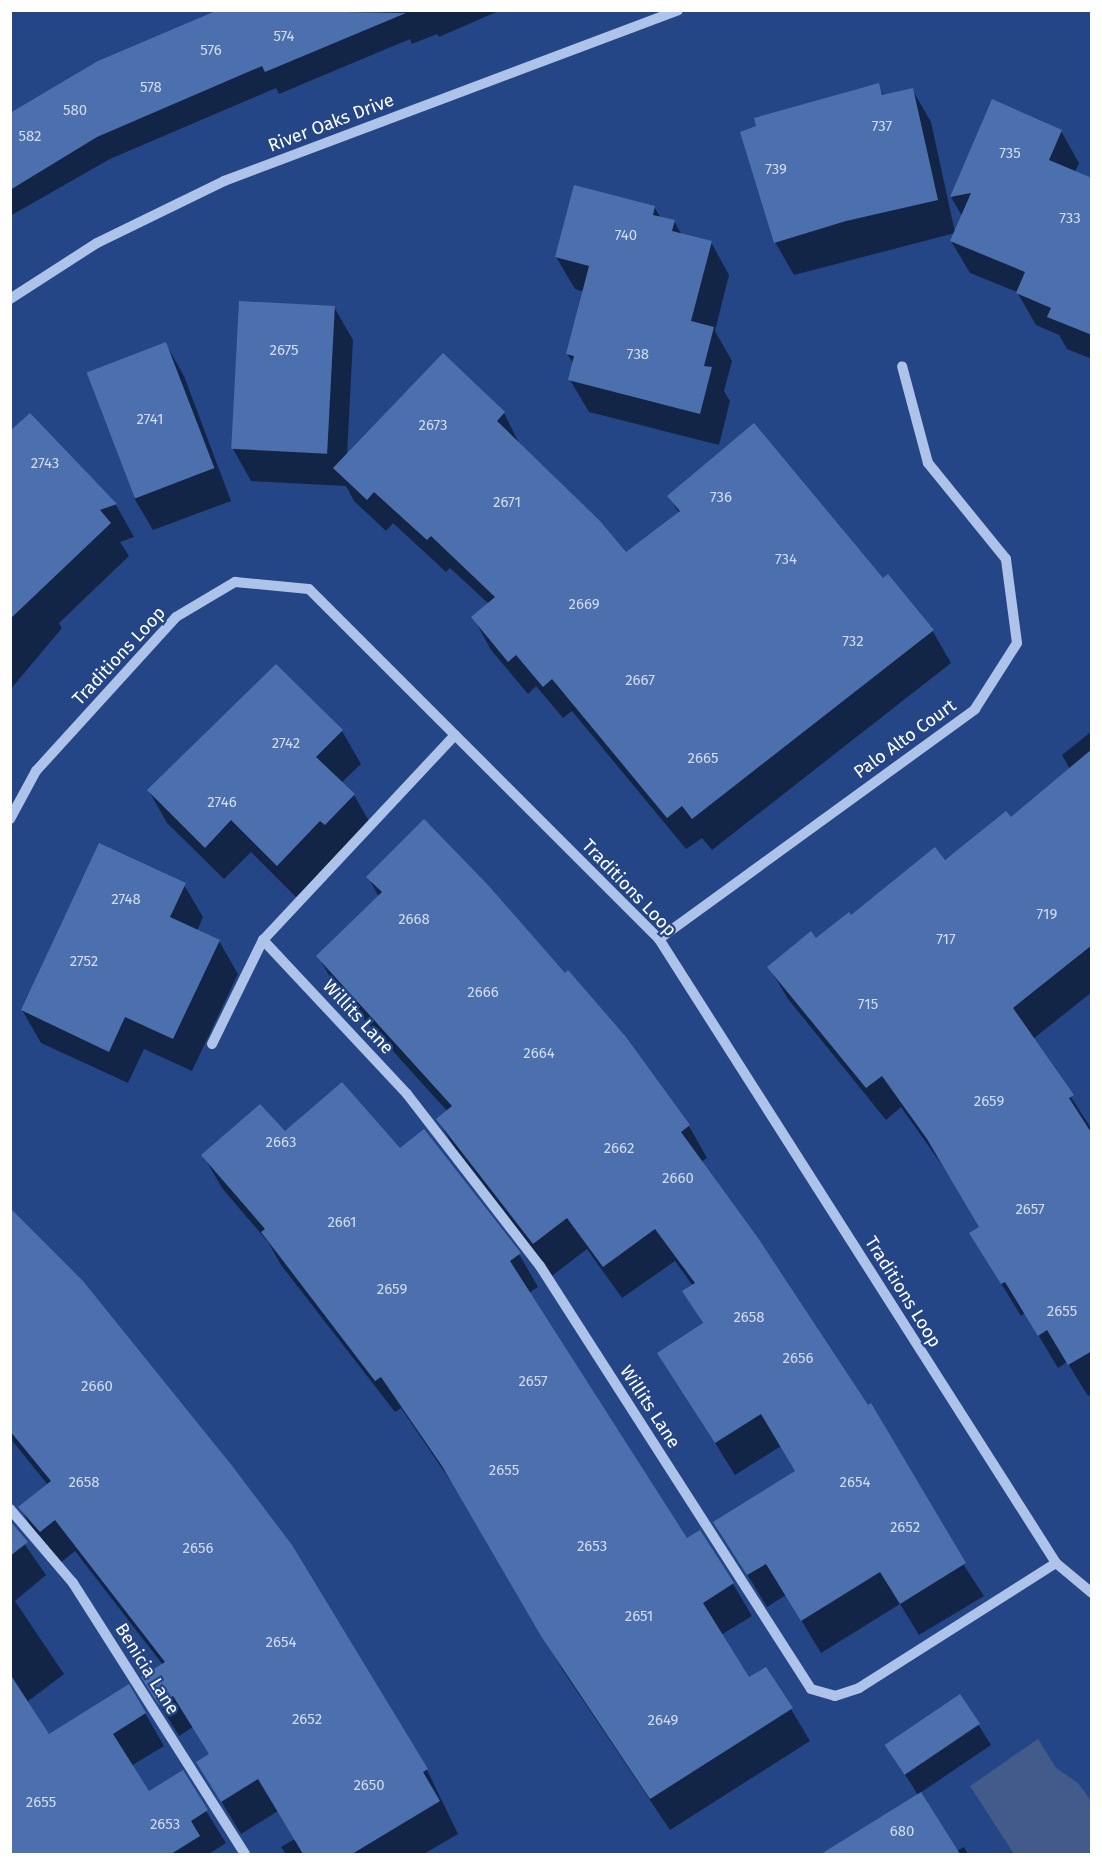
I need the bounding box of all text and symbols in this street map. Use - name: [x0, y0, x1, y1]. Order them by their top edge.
- house number: 574: [273, 28, 295, 46]
- house number: 576: [200, 42, 222, 60]
- house number: 578: [140, 79, 162, 97]
- street label: River Oaks Drive: [265, 89, 397, 157]
- house number: 580: [63, 102, 87, 120]
- house number: 737: [872, 118, 892, 136]
- house number: 582: [18, 128, 42, 146]
- house number: 735: [999, 145, 1021, 163]
- house number: 739: [765, 161, 787, 179]
- house number: 733: [1059, 210, 1081, 228]
- house number: 740: [615, 227, 637, 245]
- house number: 2675: [270, 342, 298, 360]
- house number: 738: [627, 346, 649, 364]
- house number: 2741: [137, 411, 163, 429]
- house number: 2673: [418, 417, 448, 435]
- house number: 2743: [31, 455, 59, 473]
- house number: 736: [710, 489, 732, 507]
- house number: 2671: [493, 494, 521, 512]
- house number: 734: [775, 551, 797, 569]
- house number: 2669: [568, 596, 600, 614]
- street label: Traditions Loop: [68, 602, 170, 710]
- house number: 732: [842, 633, 864, 651]
- house number: 2667: [625, 672, 655, 690]
- street label: Palo Alto Court: [850, 695, 960, 783]
- house number: 2742: [272, 735, 300, 753]
- house number: 2665: [688, 750, 718, 768]
- house number: 2746: [207, 794, 237, 812]
- street label: Traditions Loop: [577, 835, 681, 941]
- house number: 2748: [111, 891, 141, 909]
- house number: 719: [1037, 906, 1057, 924]
- house number: 2668: [398, 911, 430, 929]
- house number: 717: [936, 931, 956, 949]
- house number: 2752: [70, 953, 98, 971]
- street label: Willits Lane: [318, 975, 398, 1059]
- house number: 2666: [467, 984, 499, 1002]
- house number: 715: [858, 996, 878, 1014]
- house number: 2664: [523, 1045, 555, 1063]
- house number: 2659: [974, 1093, 1004, 1111]
- house number: 2663: [266, 1134, 296, 1152]
- house number: 2662: [604, 1140, 634, 1158]
- house number: 2660: [662, 1170, 694, 1188]
- house number: 2657: [1015, 1201, 1045, 1219]
- house number: 2661: [327, 1214, 357, 1232]
- street label: Traditions Loop: [860, 1233, 946, 1351]
- house number: 2659: [377, 1281, 407, 1299]
- house number: 2655: [1047, 1303, 1077, 1321]
- house number: 2658: [733, 1309, 765, 1327]
- house number: 2656: [783, 1350, 813, 1368]
- street label: Willits Lane: [615, 1362, 685, 1452]
- house number: 2657: [518, 1373, 548, 1391]
- house number: 2660: [81, 1378, 113, 1396]
- house number: 2655: [489, 1462, 519, 1480]
- house number: 2658: [68, 1474, 100, 1492]
- house number: 2654: [840, 1474, 870, 1492]
- house number: 2652: [890, 1519, 920, 1537]
- house number: 2653: [577, 1538, 607, 1556]
- house number: 2656: [183, 1540, 213, 1558]
- house number: 2651: [625, 1608, 653, 1626]
- street label: Benicia Lane: [110, 1619, 184, 1719]
- house number: 2654: [266, 1634, 296, 1652]
- house number: 2652: [292, 1711, 322, 1729]
- house number: 2649: [648, 1712, 678, 1730]
- house number: 2650: [353, 1777, 385, 1795]
- house number: 2655: [26, 1794, 56, 1812]
- house number: 2653: [150, 1816, 180, 1834]
- house number: 680: [890, 1823, 914, 1841]

